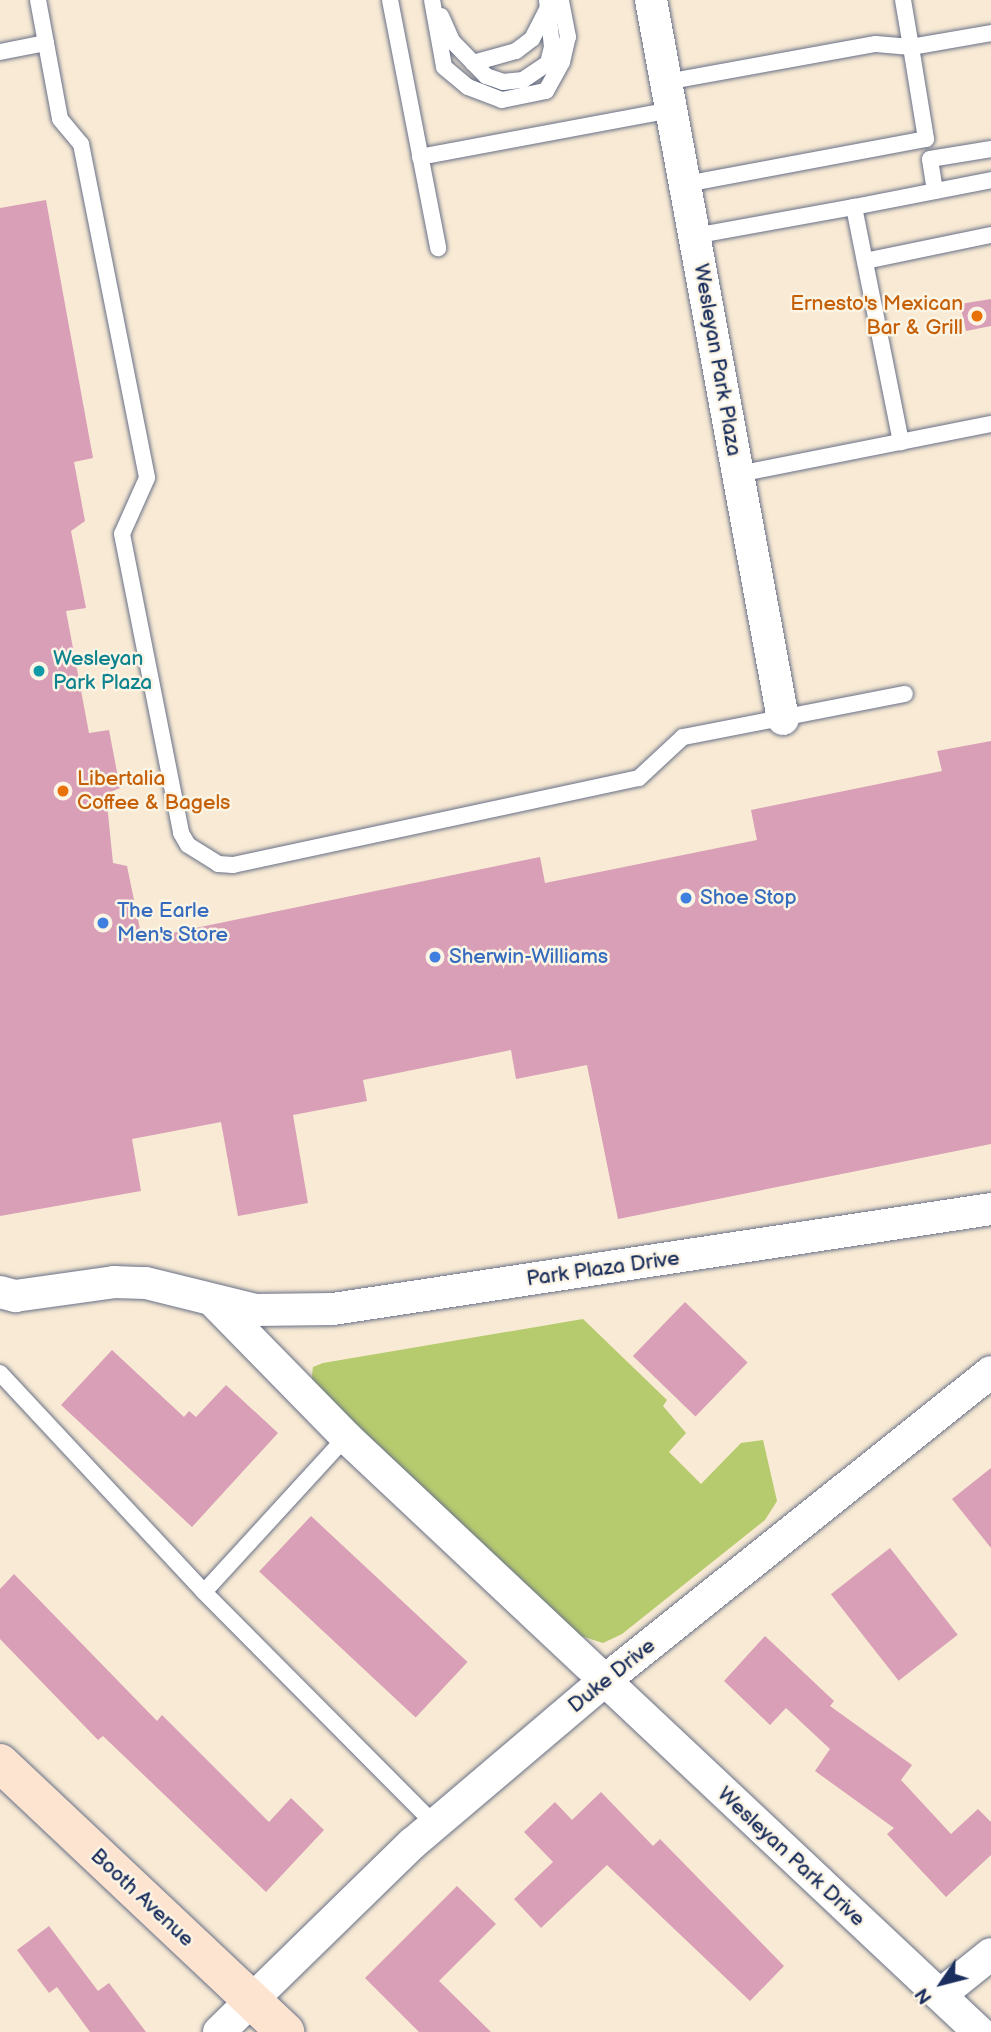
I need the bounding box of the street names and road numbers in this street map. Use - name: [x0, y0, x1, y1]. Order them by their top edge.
- street label: Wesleyan Park Plaza: [688, 262, 746, 458]
- street label: Park Plaza Drive: [525, 1246, 681, 1292]
- street label: Duke Drive: [563, 1633, 661, 1719]
- street label: Wesleyan Park Drive: [712, 1782, 870, 1932]
- street label: Booth Avenue: [85, 1844, 199, 1952]

